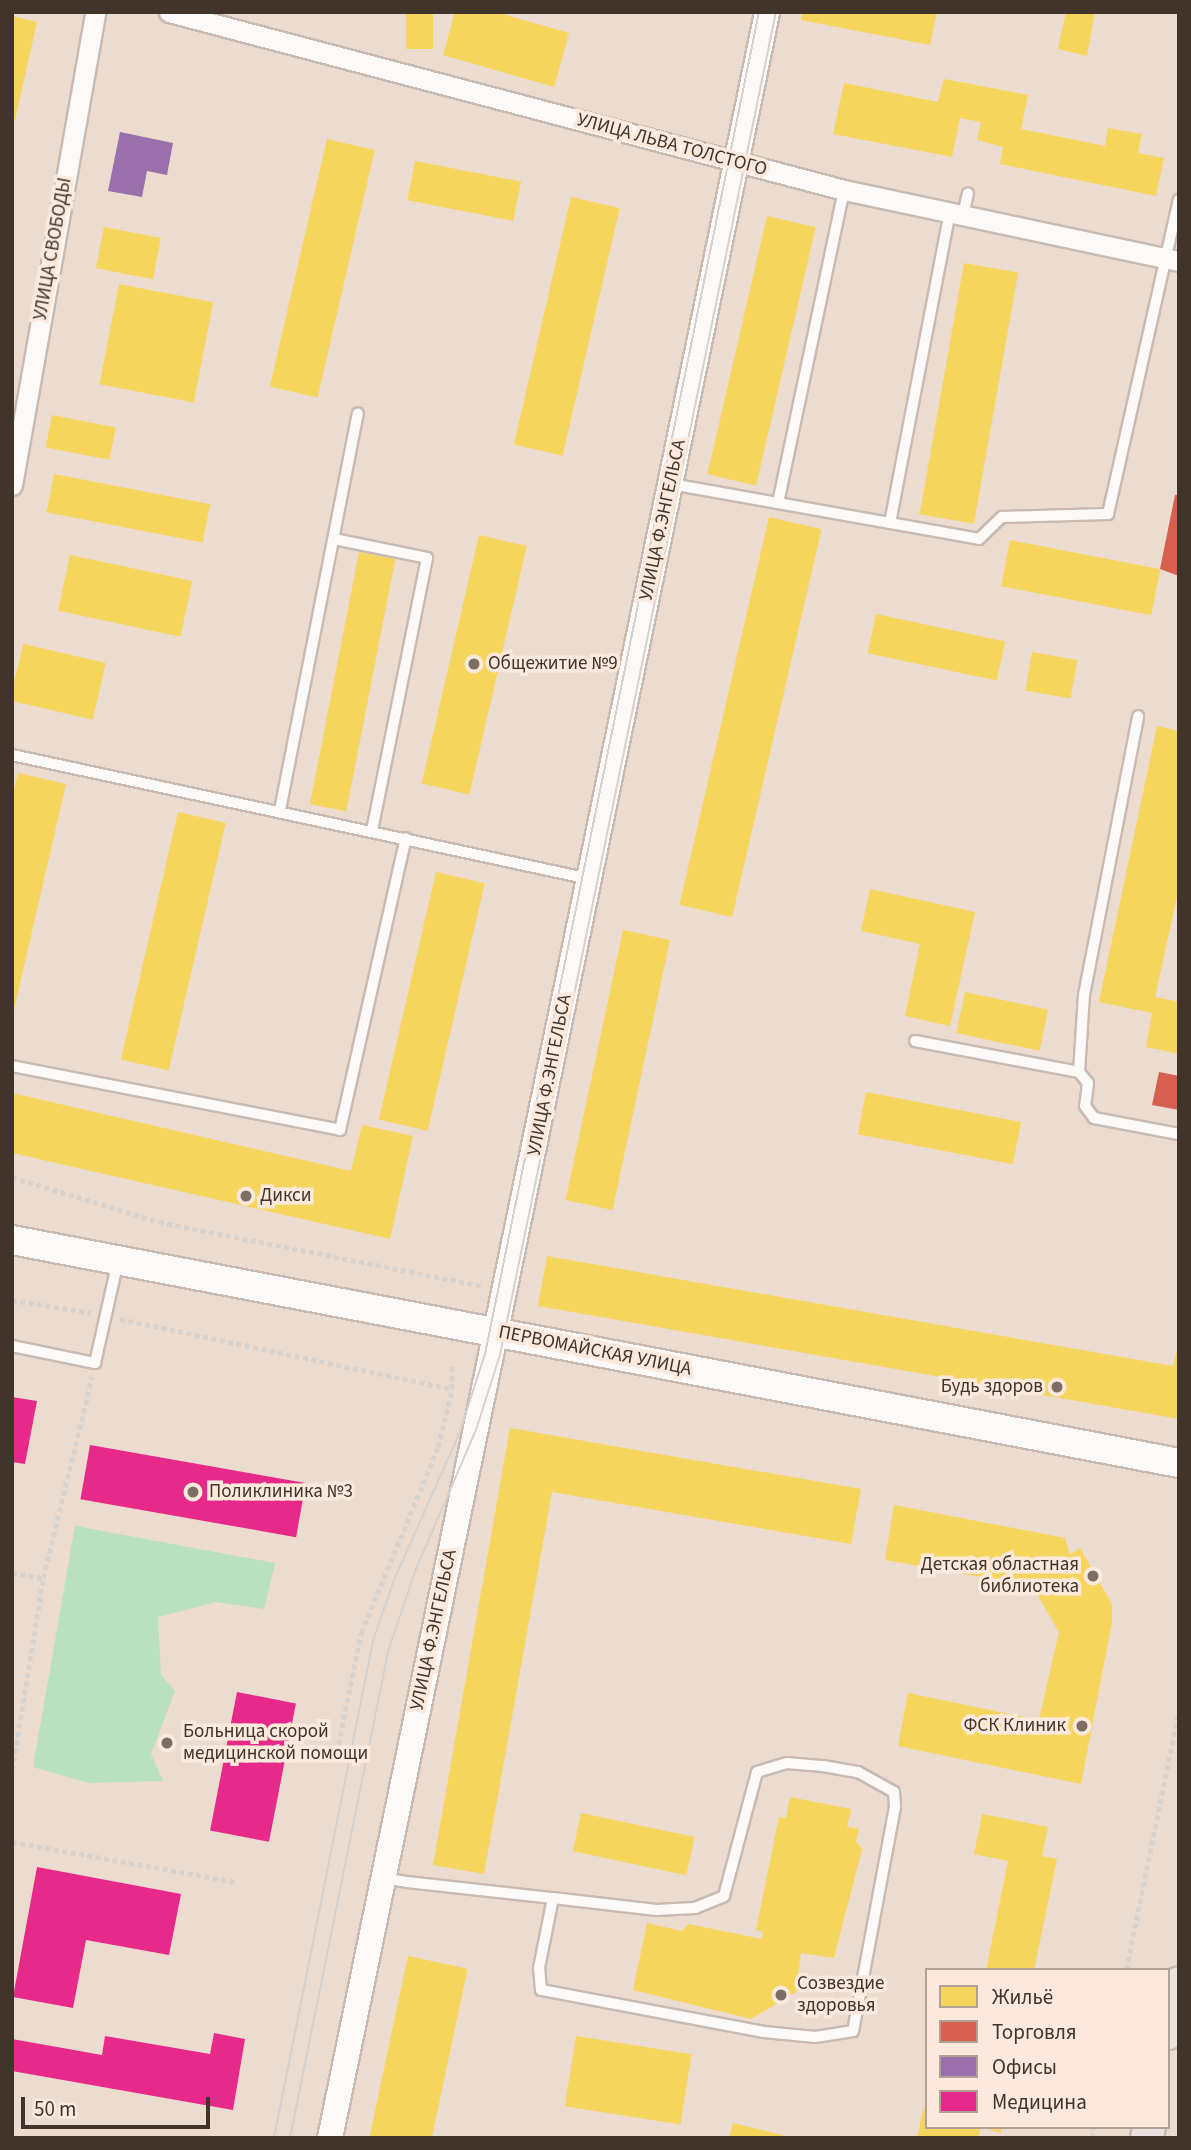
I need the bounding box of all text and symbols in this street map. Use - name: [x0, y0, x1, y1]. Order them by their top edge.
- street label: УЛИЦА ЛЬВА ТОЛСТОГО: [574, 109, 770, 181]
- street label: УЛИЦА СВОБОДЫ: [29, 176, 77, 322]
- street label: УЛИЦА Ф.ЭНГЕЛЬСА: [635, 437, 691, 603]
- place label: Общежитие №9: [488, 653, 618, 675]
- marker: Общежитие №9: [466, 656, 482, 672]
- street label: УЛИЦА Ф.ЭНГЕЛЬСА: [523, 992, 577, 1158]
- place label: Дикси: [260, 1185, 311, 1207]
- marker: Дикси: [238, 1188, 254, 1204]
- street label: ПЕРВОМАЙСКАЯ УЛИЦА: [497, 1321, 693, 1381]
- place label: Будь здоров: [941, 1376, 1043, 1398]
- marker: Будь здоров: [1049, 1379, 1065, 1395]
- place label: Поликлиника №3: [209, 1481, 353, 1503]
- marker: Поликлиника №3: [183, 1482, 203, 1502]
- street label: УЛИЦА Ф.ЭНГЕЛЬСА: [406, 1547, 462, 1713]
- place label: Детская областная библиотека: [921, 1554, 1079, 1598]
- marker: Детская областная библиотека: [1085, 1568, 1101, 1584]
- place label: ФСК Клиник: [963, 1715, 1066, 1737]
- marker: ФСК Клиник: [1072, 1716, 1092, 1736]
- place label: Больница скорой медицинской помощи: [183, 1721, 368, 1765]
- marker: Больница скорой медицинской помощи: [157, 1733, 177, 1753]
- legend: [925, 1968, 1170, 2129]
- place label: Созвездие здоровья: [797, 1973, 885, 2017]
- text: Жильё: [992, 1982, 1053, 2012]
- marker: Созвездие здоровья: [771, 1985, 791, 2005]
- text: Торговля: [992, 2017, 1077, 2047]
- text: Офисы: [992, 2052, 1057, 2082]
- scale bar: [24, 2084, 214, 2128]
- text: Медицина: [992, 2087, 1087, 2117]
- text: 50 m: [34, 2094, 76, 2124]

